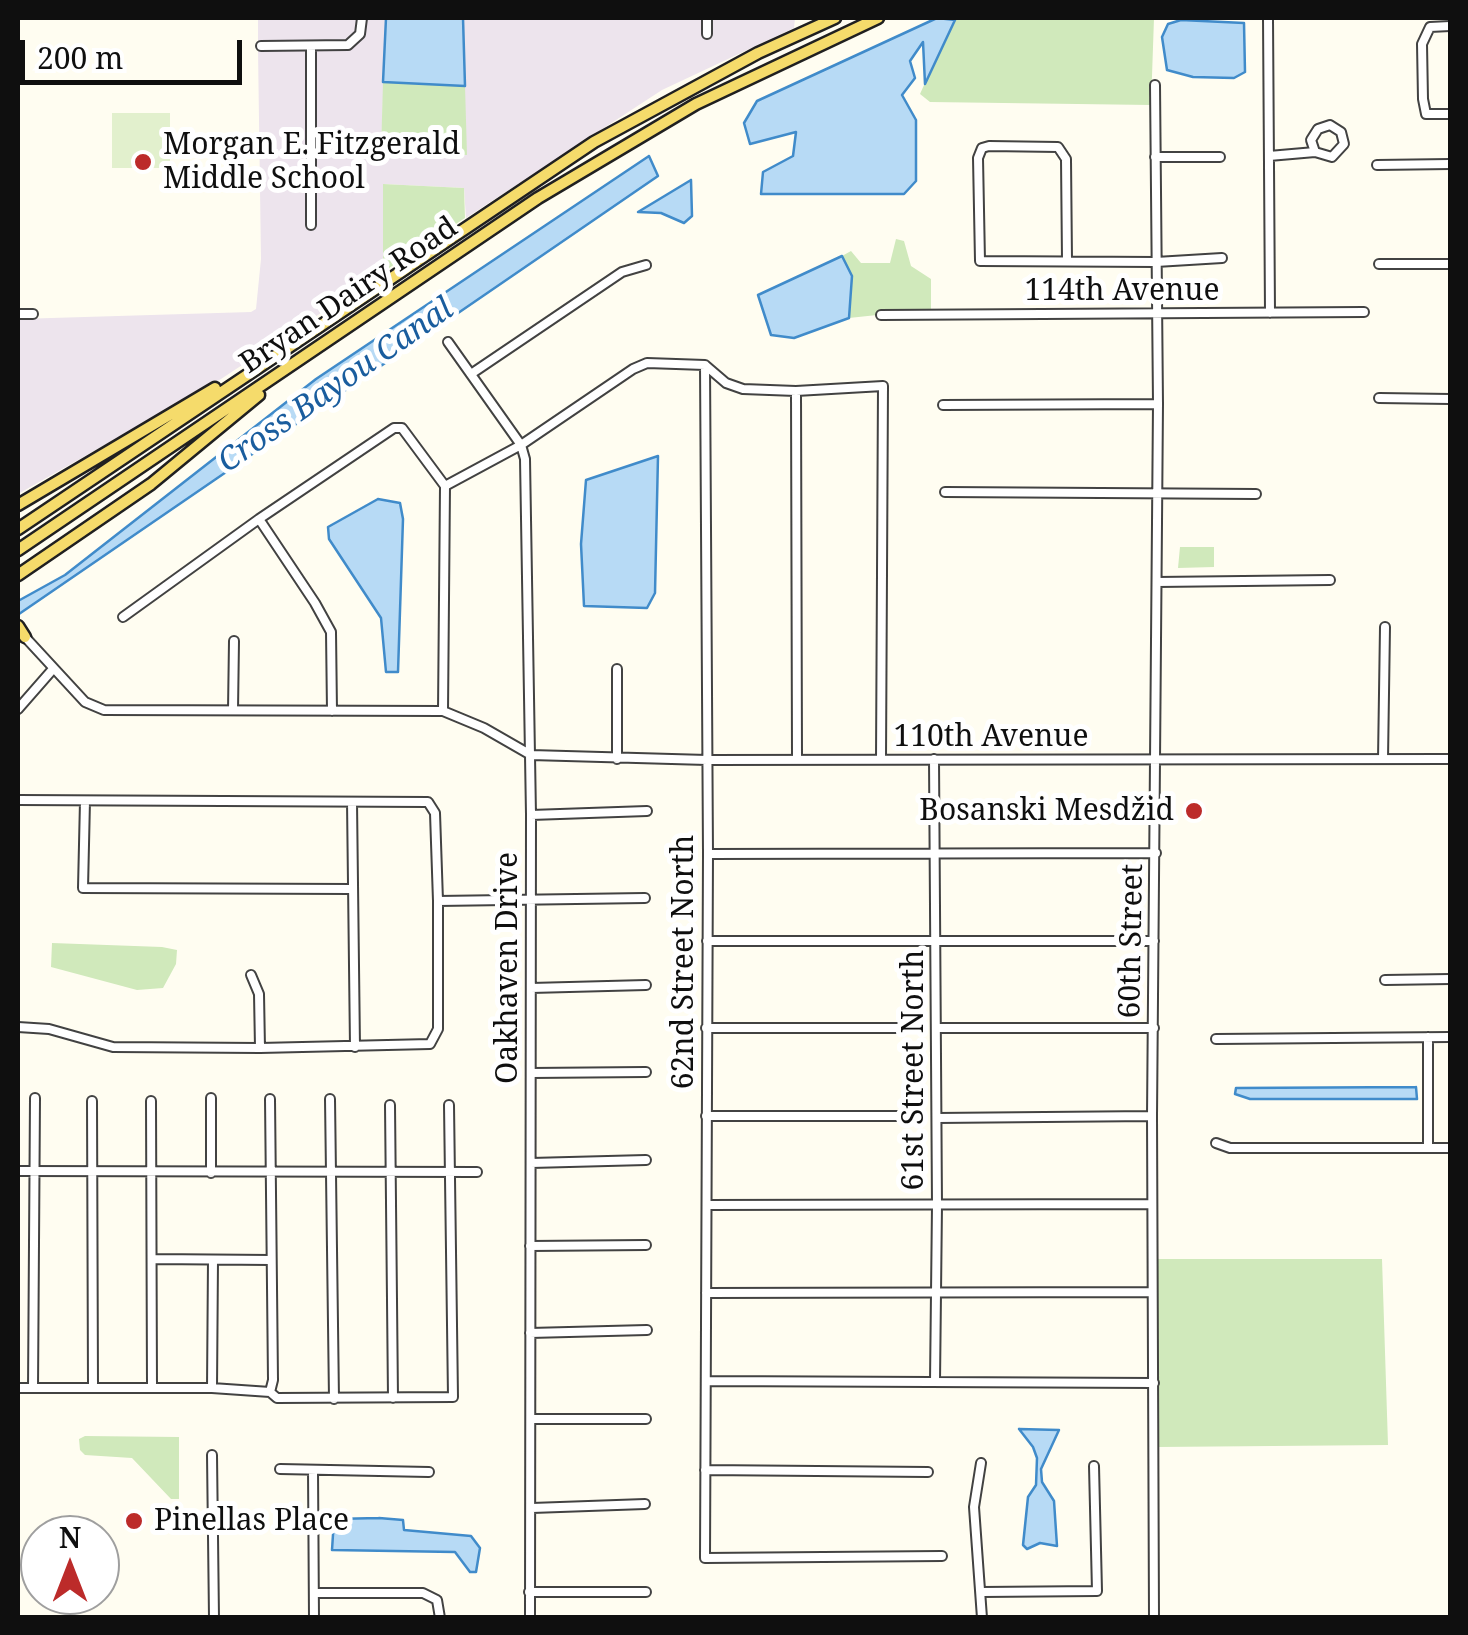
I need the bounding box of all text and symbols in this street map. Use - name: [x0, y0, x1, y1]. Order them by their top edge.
- scale bar: [25, 20, 248, 82]
- text: 200 m: [37, 37, 123, 78]
- place label: Morgan E. Fitzgerald Middle School: [163, 127, 460, 198]
- marker: Morgan E. Fitzgerald Middle School: [132, 151, 154, 173]
- street label: Bryan Dairy Road: [234, 210, 464, 382]
- street label: 114th Avenue: [1025, 273, 1219, 309]
- water label: Cross Bayou Canal: [211, 290, 461, 482]
- street label: 110th Avenue: [894, 719, 1088, 755]
- place label: Bosanski Mesdžid: [919, 793, 1174, 829]
- marker: Bosanski Mesdžid: [1183, 800, 1205, 822]
- street label: 62nd Street North: [666, 835, 702, 1089]
- street label: Oakhaven Drive: [490, 852, 526, 1084]
- street label: 60th Street: [1113, 863, 1151, 1019]
- street label: 61st Street North: [896, 950, 932, 1190]
- place label: Pinellas Place: [154, 1503, 349, 1539]
- marker: Pinellas Place: [123, 1510, 145, 1532]
- north arrow: [20, 1515, 120, 1615]
- text: N: [59, 1518, 81, 1556]

